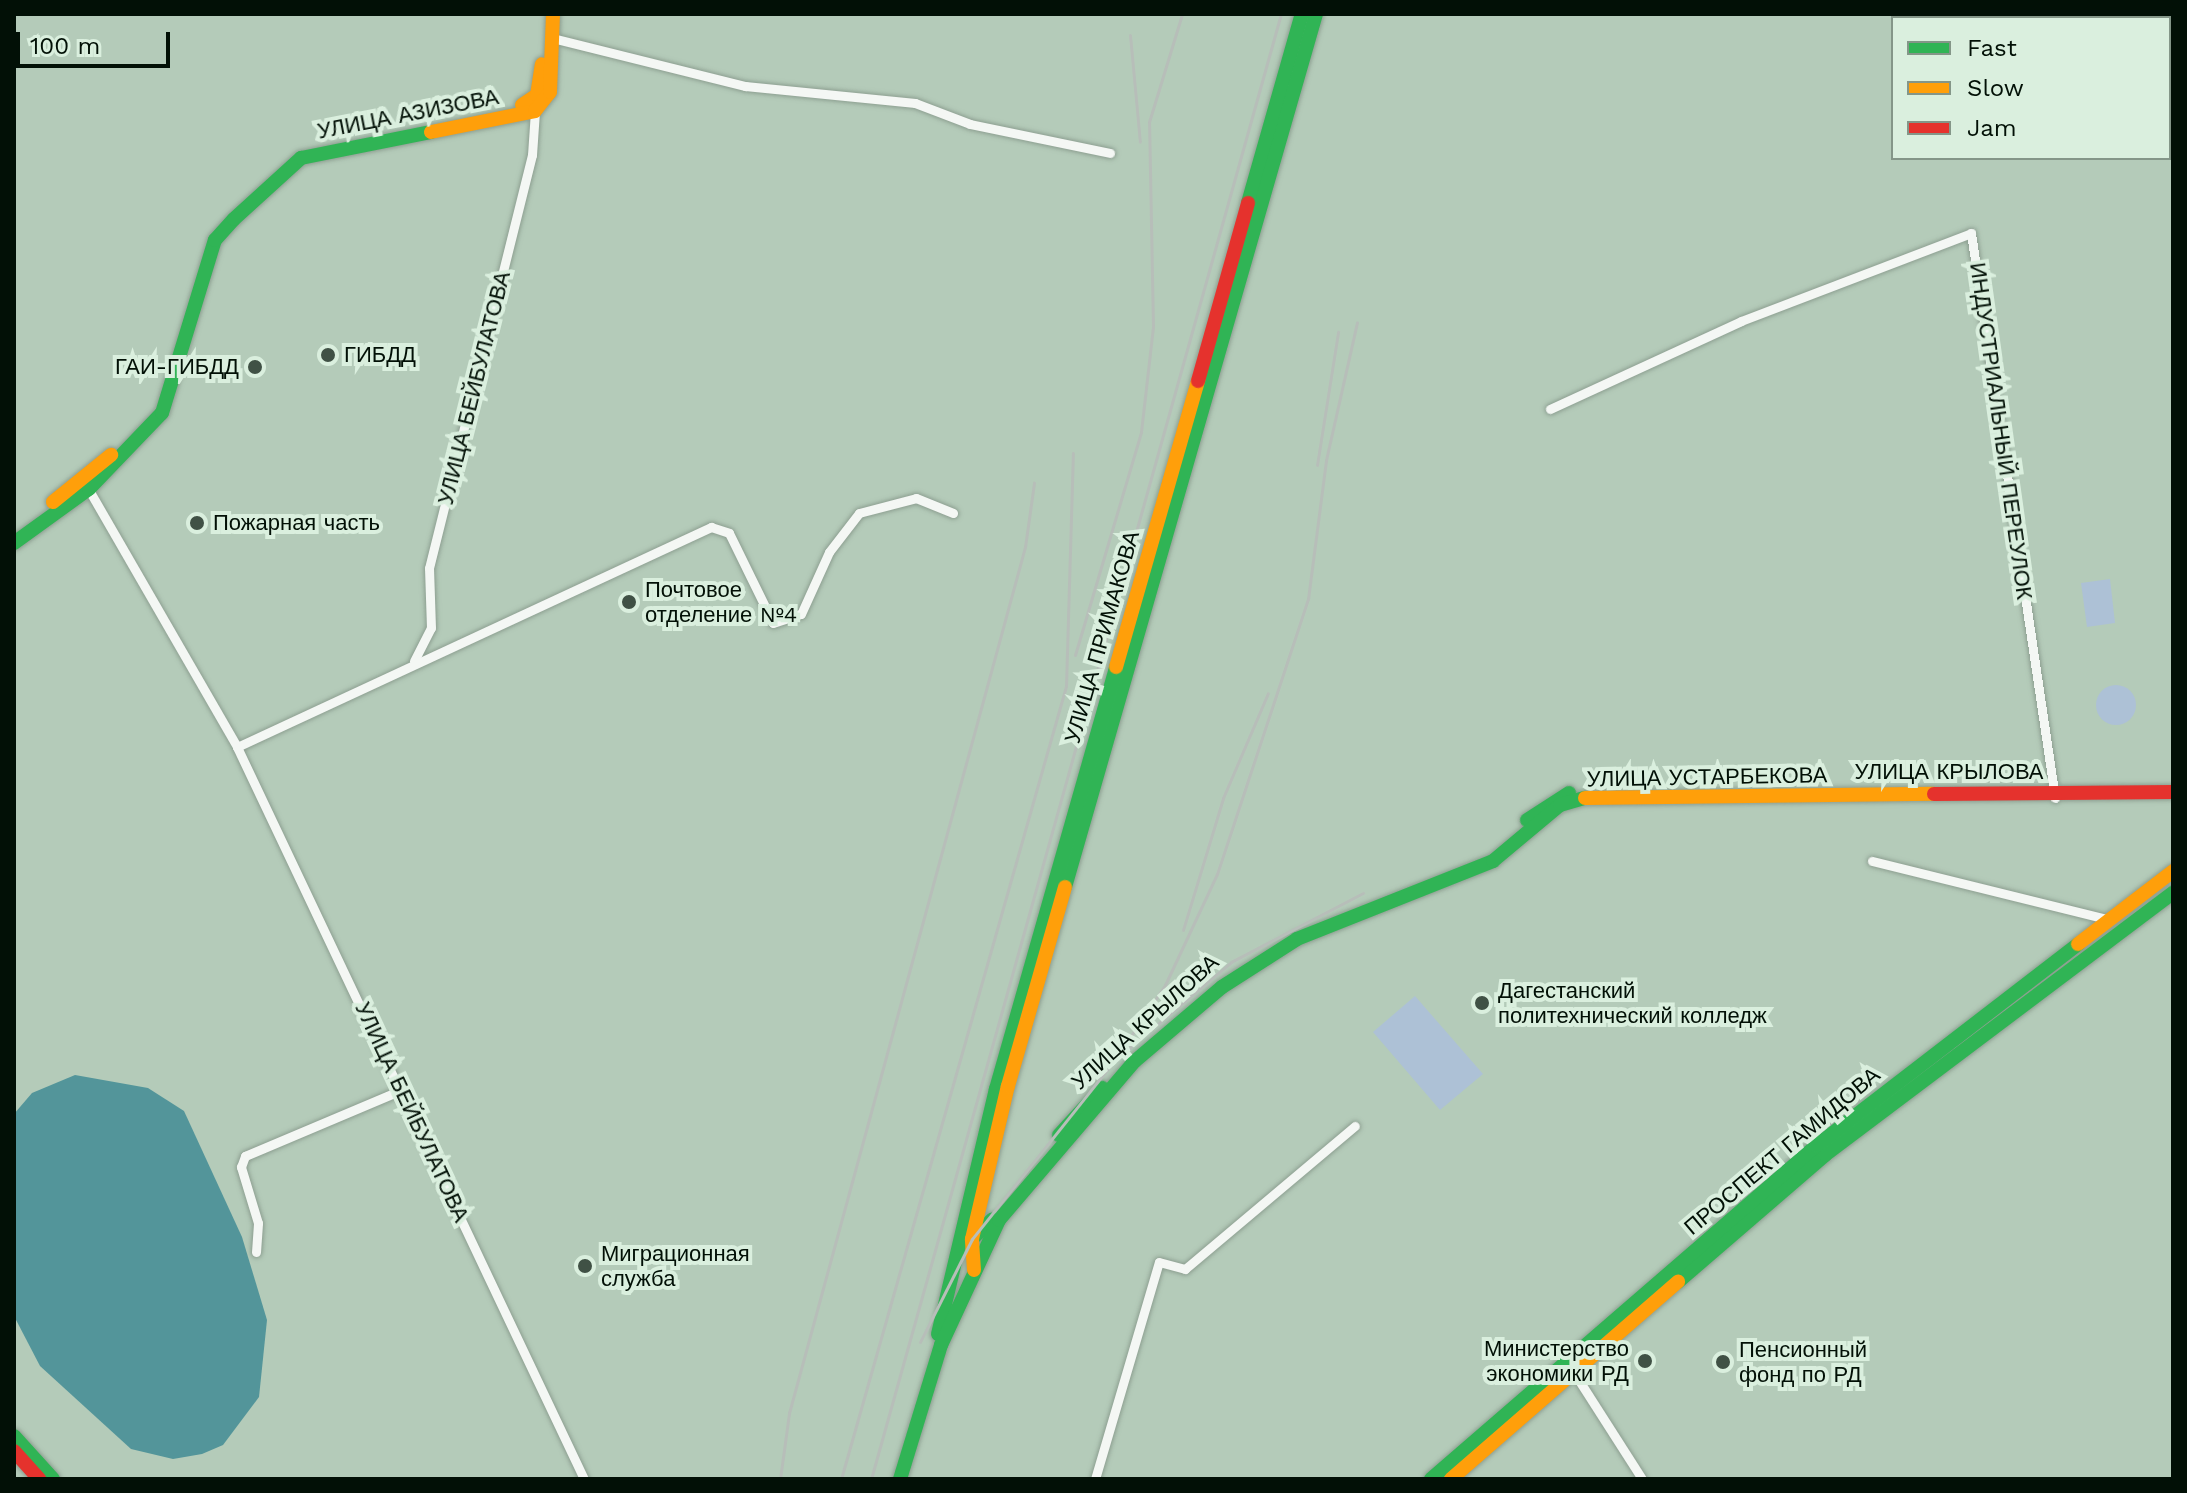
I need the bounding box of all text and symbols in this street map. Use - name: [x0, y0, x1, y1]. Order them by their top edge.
- scale bar: [20, 16, 174, 66]
- legend: [1891, 16, 2171, 160]
- text: 100 m: [30, 32, 100, 60]
- text: Fast: [1967, 34, 2017, 62]
- text: Slow: [1967, 74, 2024, 102]
- street label: УЛИЦА АЗИЗОВА: [315, 83, 501, 145]
- text: Jam: [1967, 114, 2017, 142]
- street label: ИНДУСТРИАЛЬНЫЙ ПЕРЕУЛОК: [1964, 261, 2038, 601]
- street label: УЛИЦА БЕЙБУЛАТОВА: [432, 269, 516, 507]
- place label: ГИБДД: [344, 342, 416, 368]
- marker: ГИБДД: [319, 346, 337, 364]
- place label: ГАИ-ГИБДД: [115, 354, 239, 380]
- marker: ГАИ-ГИБДД: [246, 358, 264, 376]
- place label: Пожарная часть: [213, 510, 380, 536]
- marker: Пожарная часть: [188, 514, 206, 532]
- street label: УЛИЦА ПРИМАКОВА: [1059, 528, 1145, 746]
- place label: Почтовое отделение №4: [645, 576, 797, 628]
- marker: Почтовое отделение №4: [620, 593, 638, 611]
- street label: УЛИЦА КРЫЛОВА: [1854, 759, 2044, 785]
- street label: УЛИЦА УСТАРБЕКОВА: [1587, 762, 1827, 792]
- street label: УЛИЦА КРЫЛОВА: [1066, 949, 1224, 1095]
- place label: Дагестанский политехнический колледж: [1498, 977, 1767, 1028]
- marker: Дагестанский политехнический колледж: [1473, 994, 1491, 1012]
- street label: УЛИЦА БЕЙБУЛАТОВА: [349, 998, 475, 1226]
- street label: ПРОСПЕКТ ГАМИДОВА: [1679, 1061, 1885, 1241]
- place label: Миграционная служба: [601, 1240, 750, 1292]
- marker: Миграционная служба: [576, 1257, 594, 1275]
- place label: Министерство экономики РД: [1484, 1335, 1629, 1386]
- place label: Пенсионный фонд по РД: [1739, 1336, 1867, 1388]
- marker: Министерство экономики РД: [1636, 1352, 1654, 1370]
- marker: Пенсионный фонд по РД: [1714, 1353, 1732, 1371]

